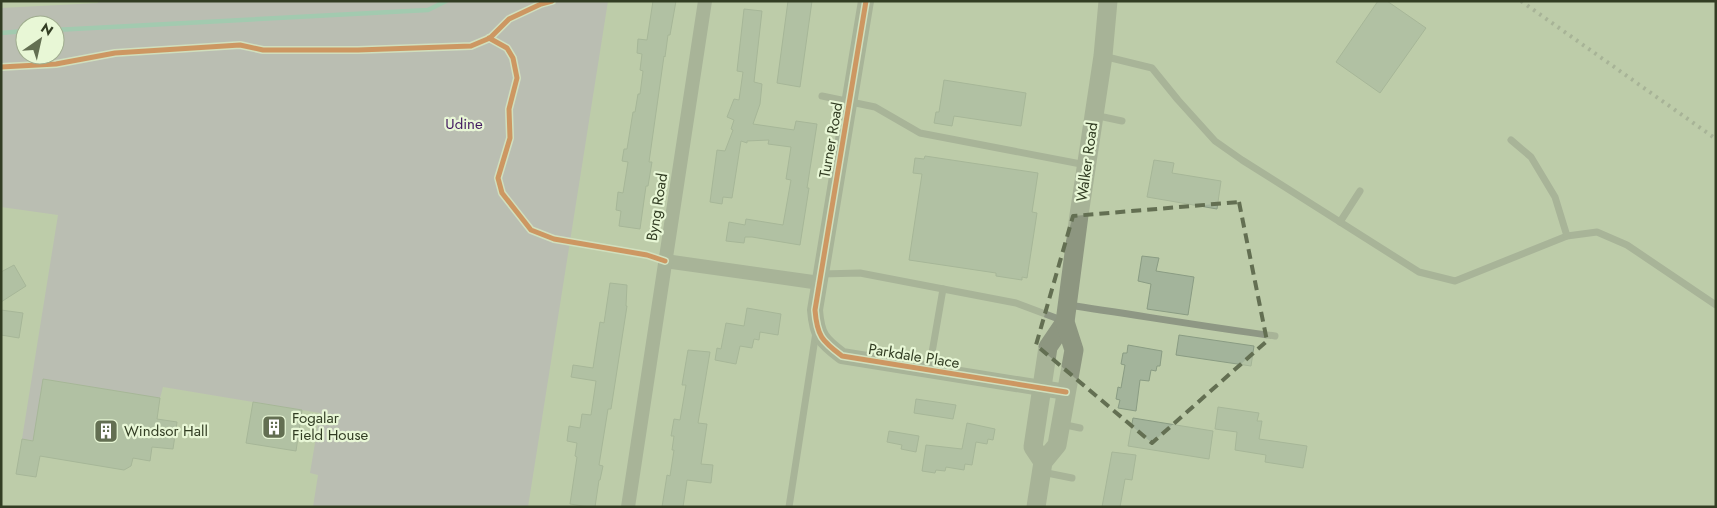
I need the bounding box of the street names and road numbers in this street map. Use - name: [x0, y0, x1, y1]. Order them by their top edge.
- street label: Turner Road: [814, 100, 848, 180]
- street label: Walker Road: [1071, 121, 1103, 203]
- street label: Byng Road: [641, 172, 673, 242]
- street label: Parkdale Place: [867, 338, 961, 374]

